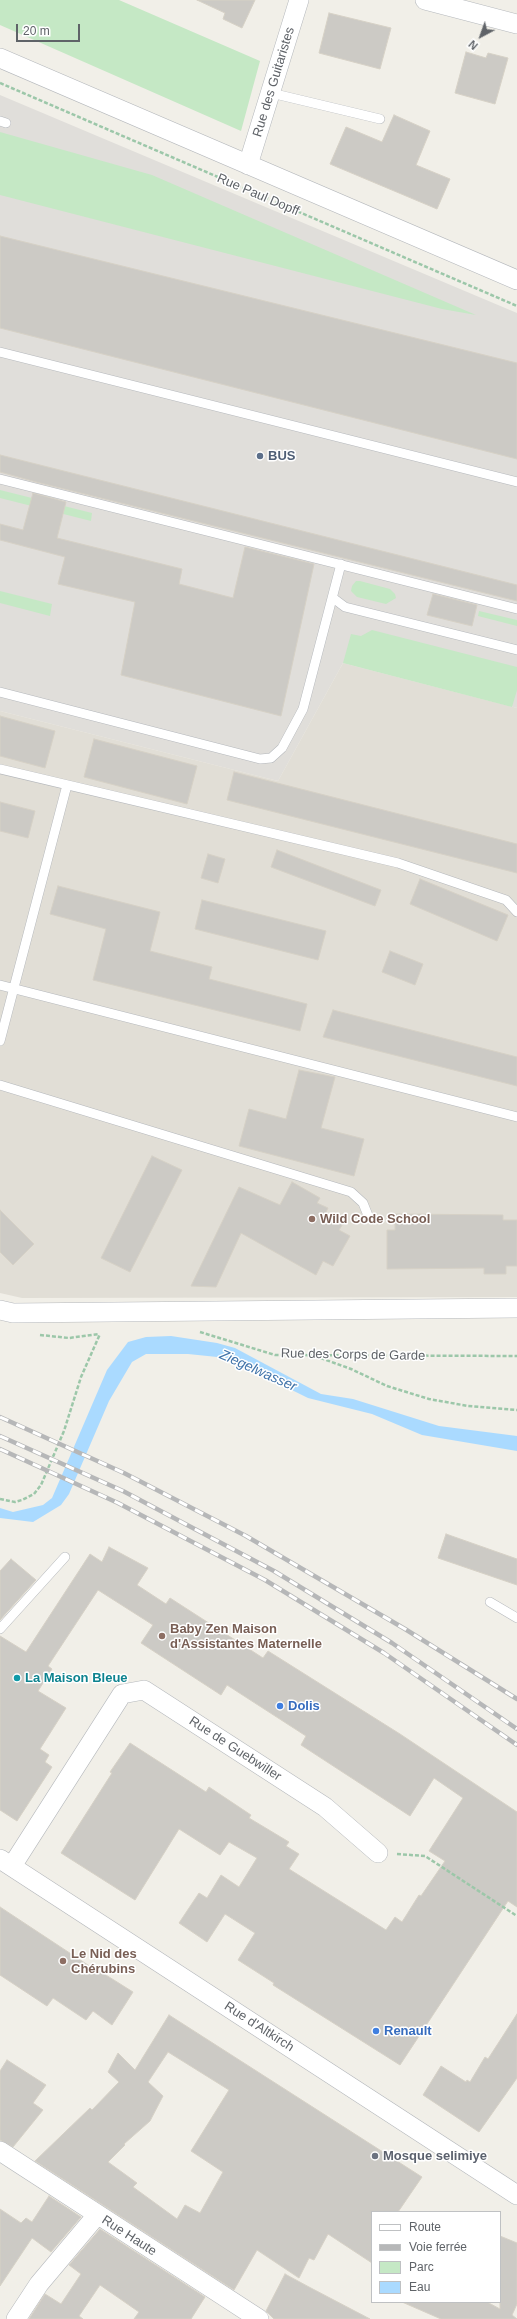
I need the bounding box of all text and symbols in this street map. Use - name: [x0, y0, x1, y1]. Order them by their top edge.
- scale bar: [18, 16, 82, 42]
- north arrow: [461, 16, 501, 56]
- text: 20 m: [23, 24, 50, 38]
- street label: Rue des Guitaristes: [250, 25, 298, 139]
- text: N: [466, 38, 480, 52]
- street label: Rue Paul Dopff: [214, 171, 302, 219]
- place label: BUS: [268, 448, 295, 464]
- marker: BUS: [255, 451, 265, 461]
- place label: Wild Code School: [320, 1211, 430, 1227]
- marker: Wild Code School: [307, 1214, 317, 1224]
- street label: Rue des Corps de Garde: [281, 1346, 425, 1364]
- water label: Ziegelwasser: [217, 1347, 299, 1395]
- place label: Baby Zen Maison d'Assistantes Maternelle: [170, 1621, 322, 1652]
- marker: Baby Zen Maison d'Assistantes Maternelle: [157, 1631, 167, 1641]
- place label: La Maison Bleue: [25, 1670, 128, 1686]
- marker: La Maison Bleue: [12, 1673, 22, 1683]
- place label: Dolis: [288, 1698, 320, 1714]
- marker: Dolis: [275, 1701, 285, 1711]
- street label: Rue de Guebwiller: [186, 1713, 284, 1785]
- place label: Le Nid des Chérubins: [71, 1946, 137, 1977]
- marker: Le Nid des Chérubins: [58, 1956, 68, 1966]
- street label: Rue d'Altkirch: [221, 1999, 297, 2055]
- place label: Renault: [384, 2023, 432, 2039]
- marker: Renault: [371, 2026, 381, 2036]
- place label: Mosque selimiye: [383, 2148, 487, 2164]
- marker: Mosque selimiye: [370, 2151, 380, 2161]
- legend: [371, 2211, 501, 2303]
- street label: Rue Haute: [99, 2213, 159, 2259]
- text: Route: [409, 2220, 441, 2234]
- text: Voie ferrée: [409, 2240, 467, 2254]
- text: Parc: [409, 2260, 434, 2274]
- text: Eau: [409, 2280, 430, 2294]

